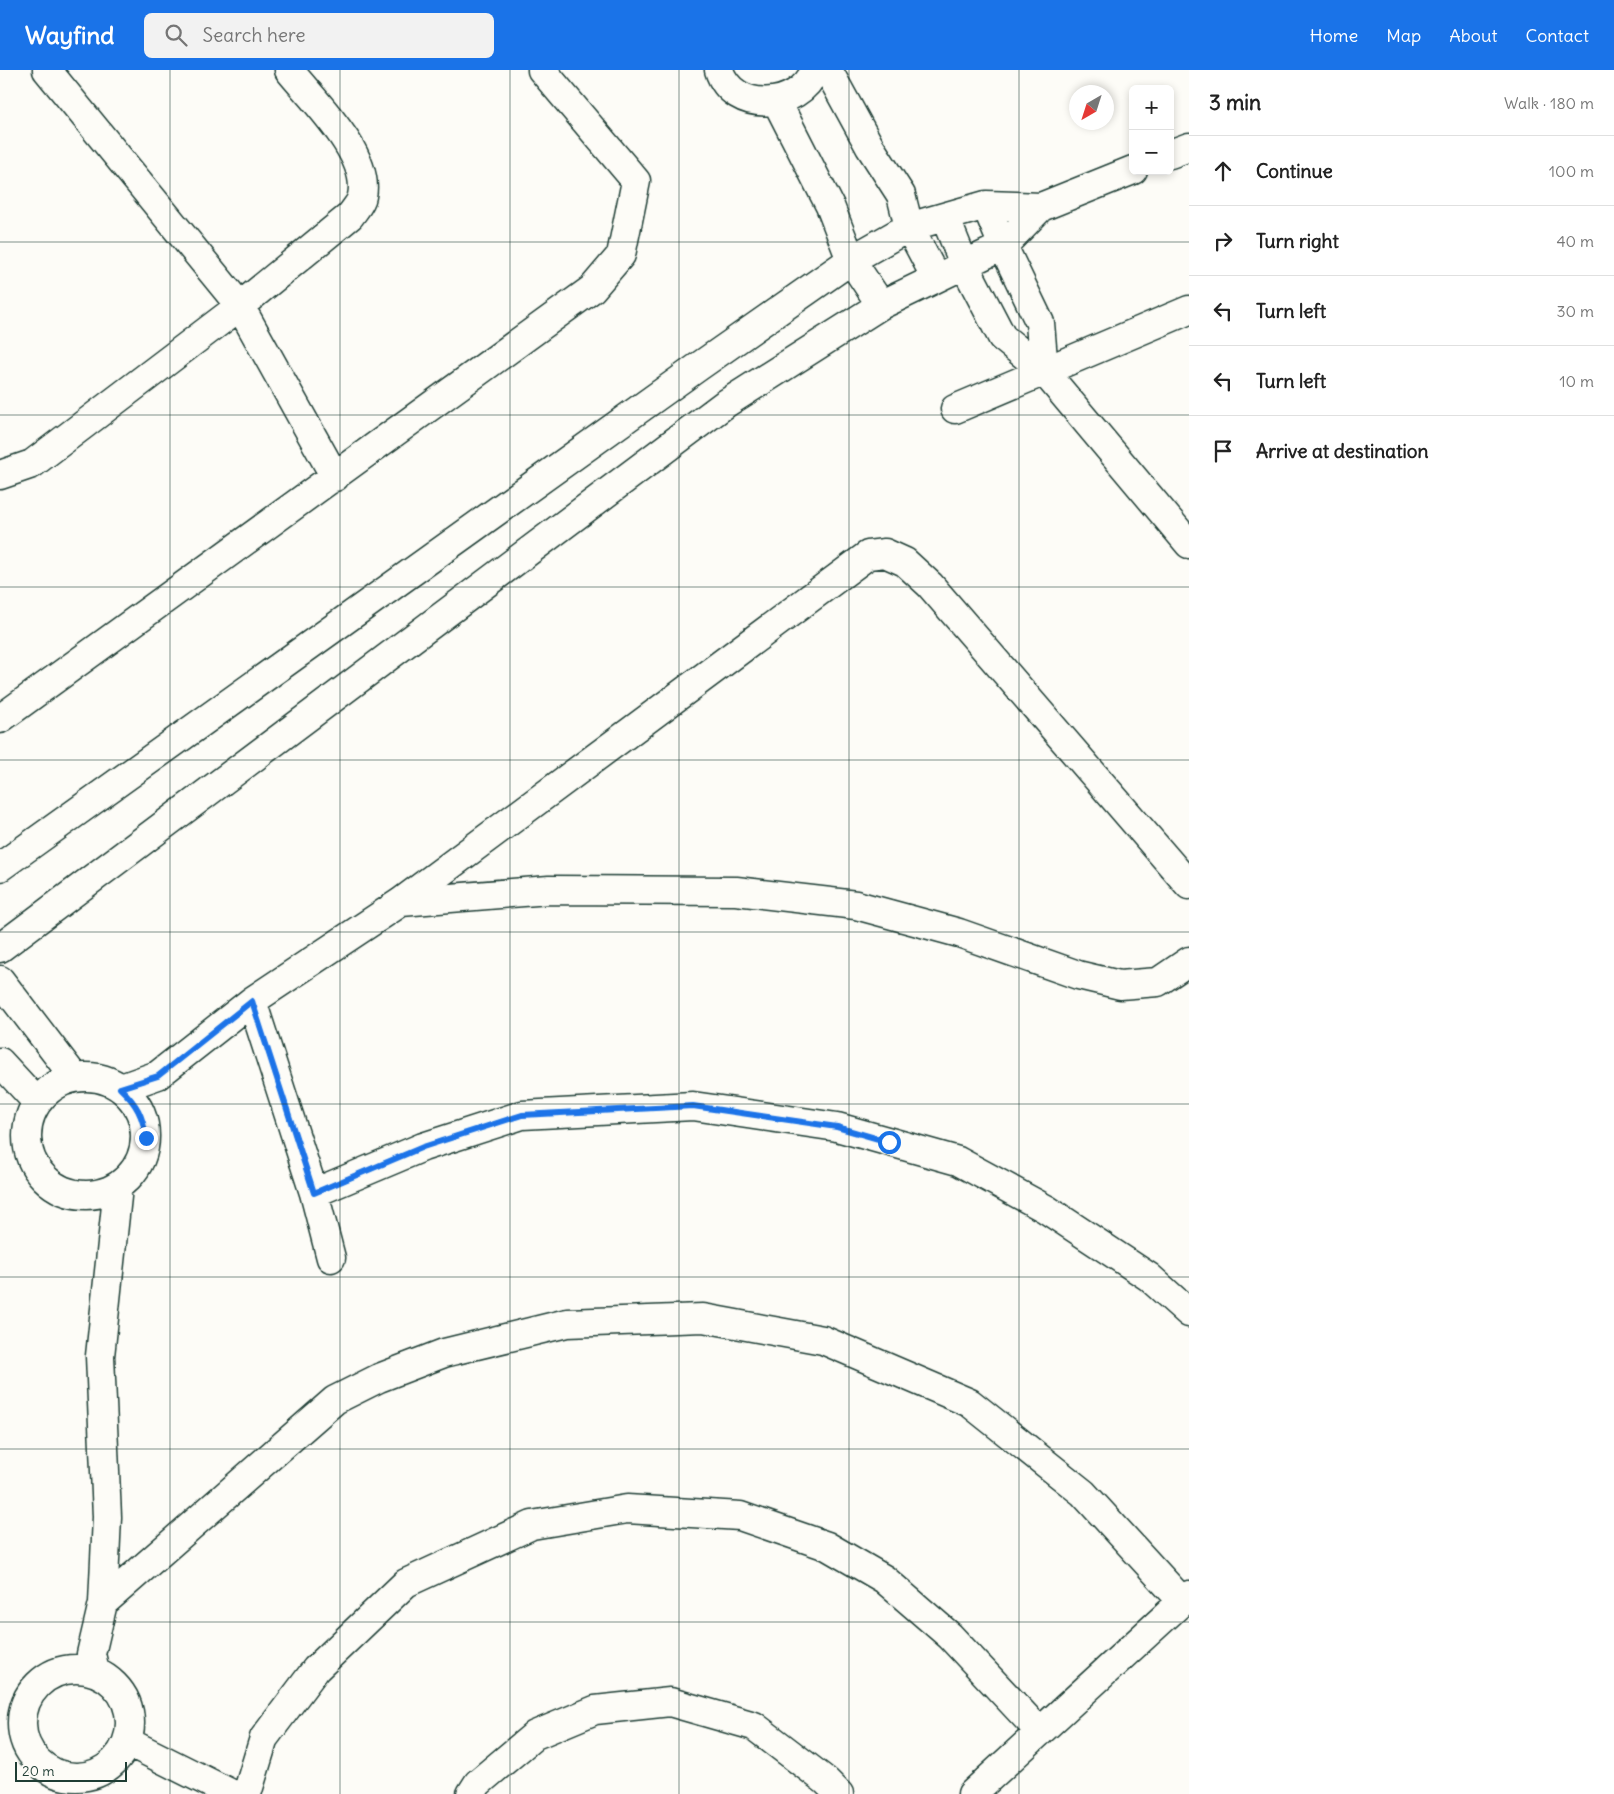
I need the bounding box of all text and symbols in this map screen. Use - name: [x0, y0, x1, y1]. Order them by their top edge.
- search box: [144, 13, 494, 58]
- text: Wayfind: [25, 20, 114, 50]
- icon: search: [162, 21, 190, 49]
- text: Search here: [202, 23, 306, 47]
- text: Home: [1310, 24, 1358, 47]
- text: Map: [1386, 24, 1421, 47]
- text: About: [1449, 24, 1497, 47]
- text: Contact: [1525, 24, 1589, 47]
- north arrow: [1069, 85, 1114, 130]
- map controls: [1129, 85, 1174, 175]
- button: +: [1129, 85, 1174, 130]
- text: 3 min: [1209, 89, 1261, 116]
- text: Walk · 180 m: [1504, 93, 1594, 113]
- button: −: [1129, 130, 1174, 175]
- icon: ahead: [1209, 157, 1237, 185]
- text: Continue: [1256, 159, 1333, 183]
- text: 100 m: [1549, 161, 1594, 181]
- icon: right: [1209, 227, 1237, 255]
- text: Turn right: [1256, 229, 1339, 253]
- text: 40 m: [1556, 231, 1594, 251]
- icon: left: [1209, 297, 1237, 325]
- text: Turn left: [1256, 299, 1326, 323]
- text: 30 m: [1557, 301, 1594, 321]
- icon: left: [1209, 367, 1237, 395]
- text: Turn left: [1256, 369, 1326, 393]
- text: 10 m: [1559, 371, 1594, 391]
- icon: arrive: [1209, 437, 1237, 465]
- text: Arrive at destination: [1256, 439, 1429, 463]
- route end: [135, 1127, 158, 1150]
- route start: [878, 1131, 901, 1154]
- scale bar: [15, 1759, 128, 1782]
- text: 20 m: [22, 1762, 55, 1780]

